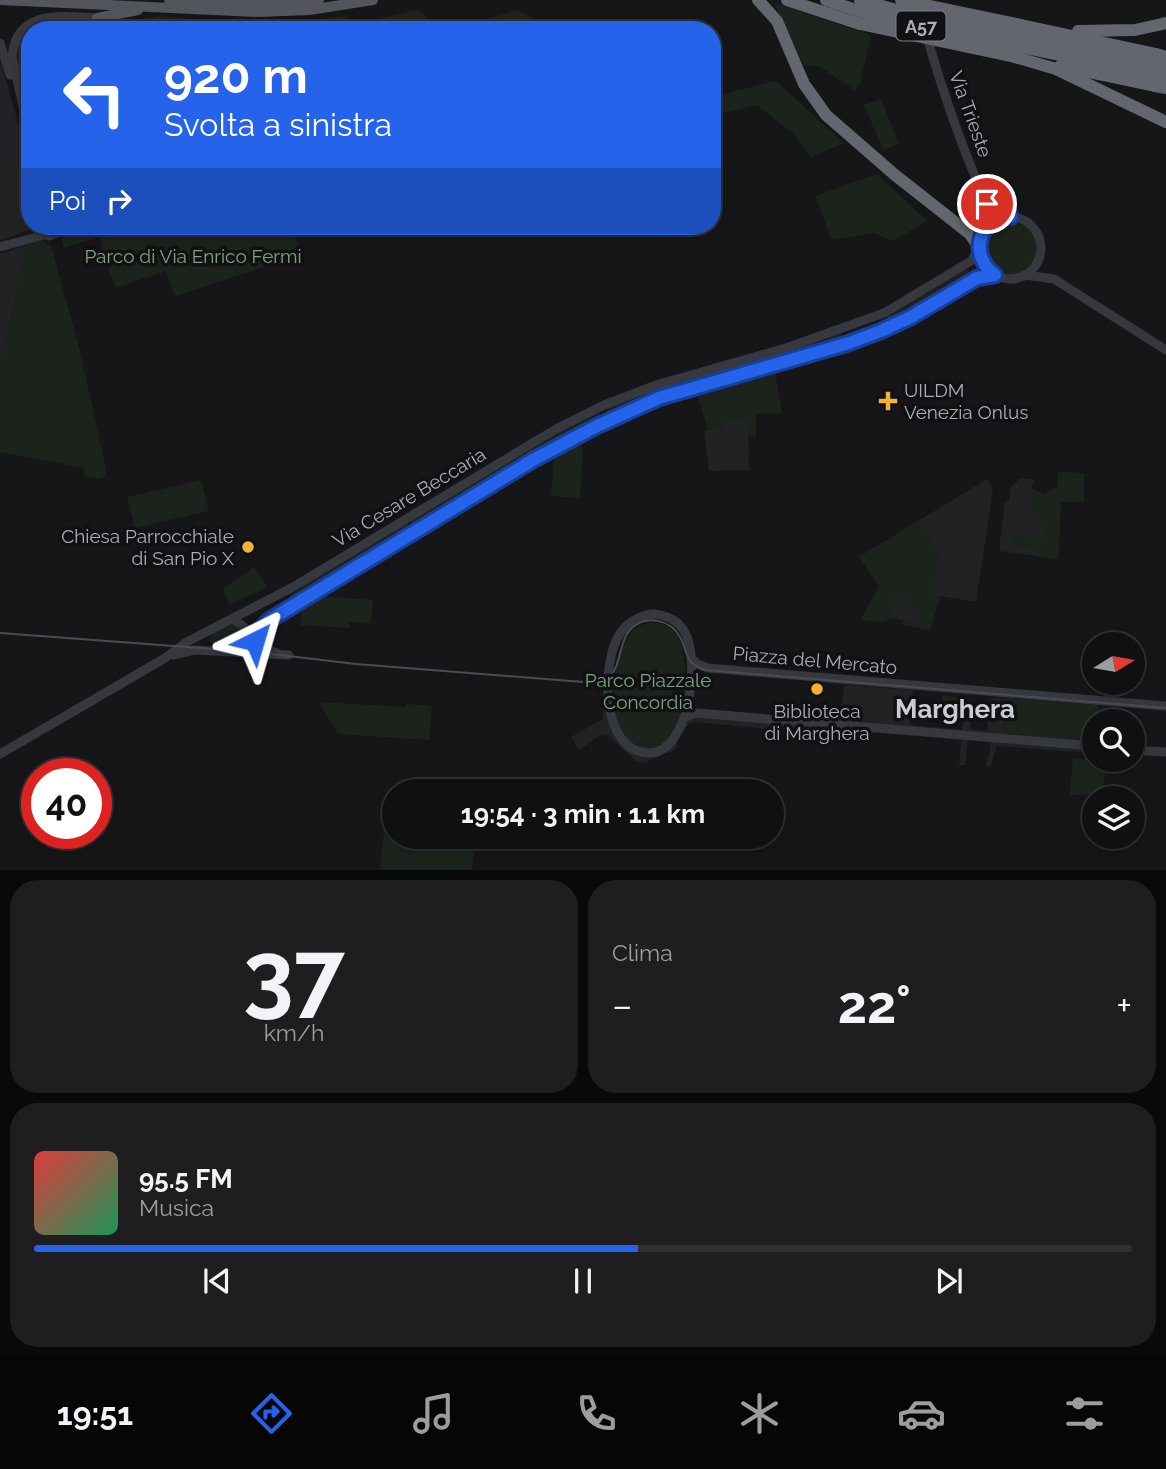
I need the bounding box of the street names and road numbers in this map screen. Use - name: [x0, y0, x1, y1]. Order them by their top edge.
- road number: A57: [897, 12, 946, 41]
- street label: Via Trieste: [945, 68, 997, 160]
- street label: Via Cesare Beccaria: [329, 443, 489, 551]
- street label: Piazza del Mercato: [732, 642, 898, 678]

